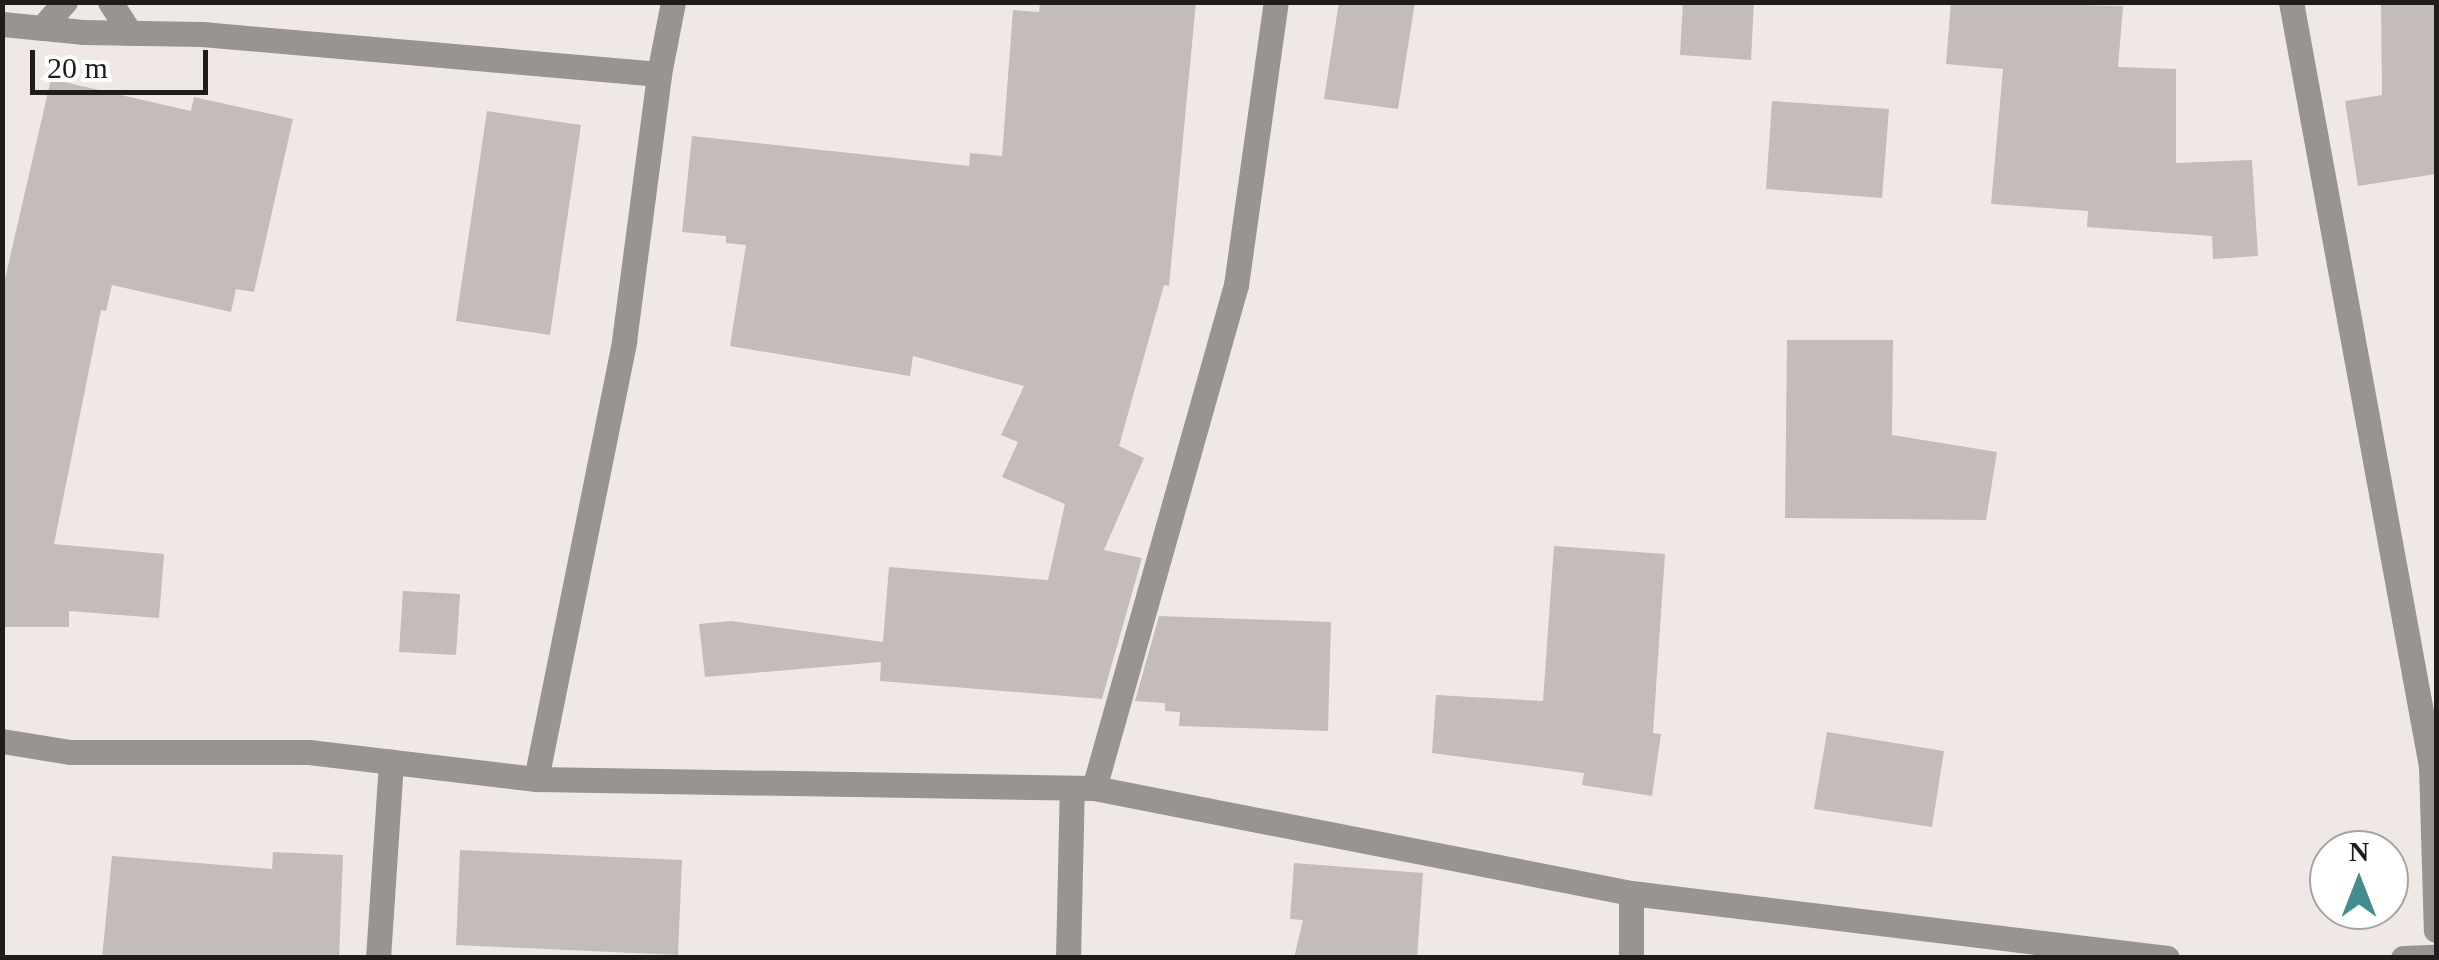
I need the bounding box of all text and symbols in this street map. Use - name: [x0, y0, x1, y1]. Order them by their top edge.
- scale bar: [35, 30, 212, 92]
- text: 20 m: [47, 51, 108, 84]
- north arrow: [2309, 830, 2409, 930]
- text: N: [2349, 836, 2369, 867]

